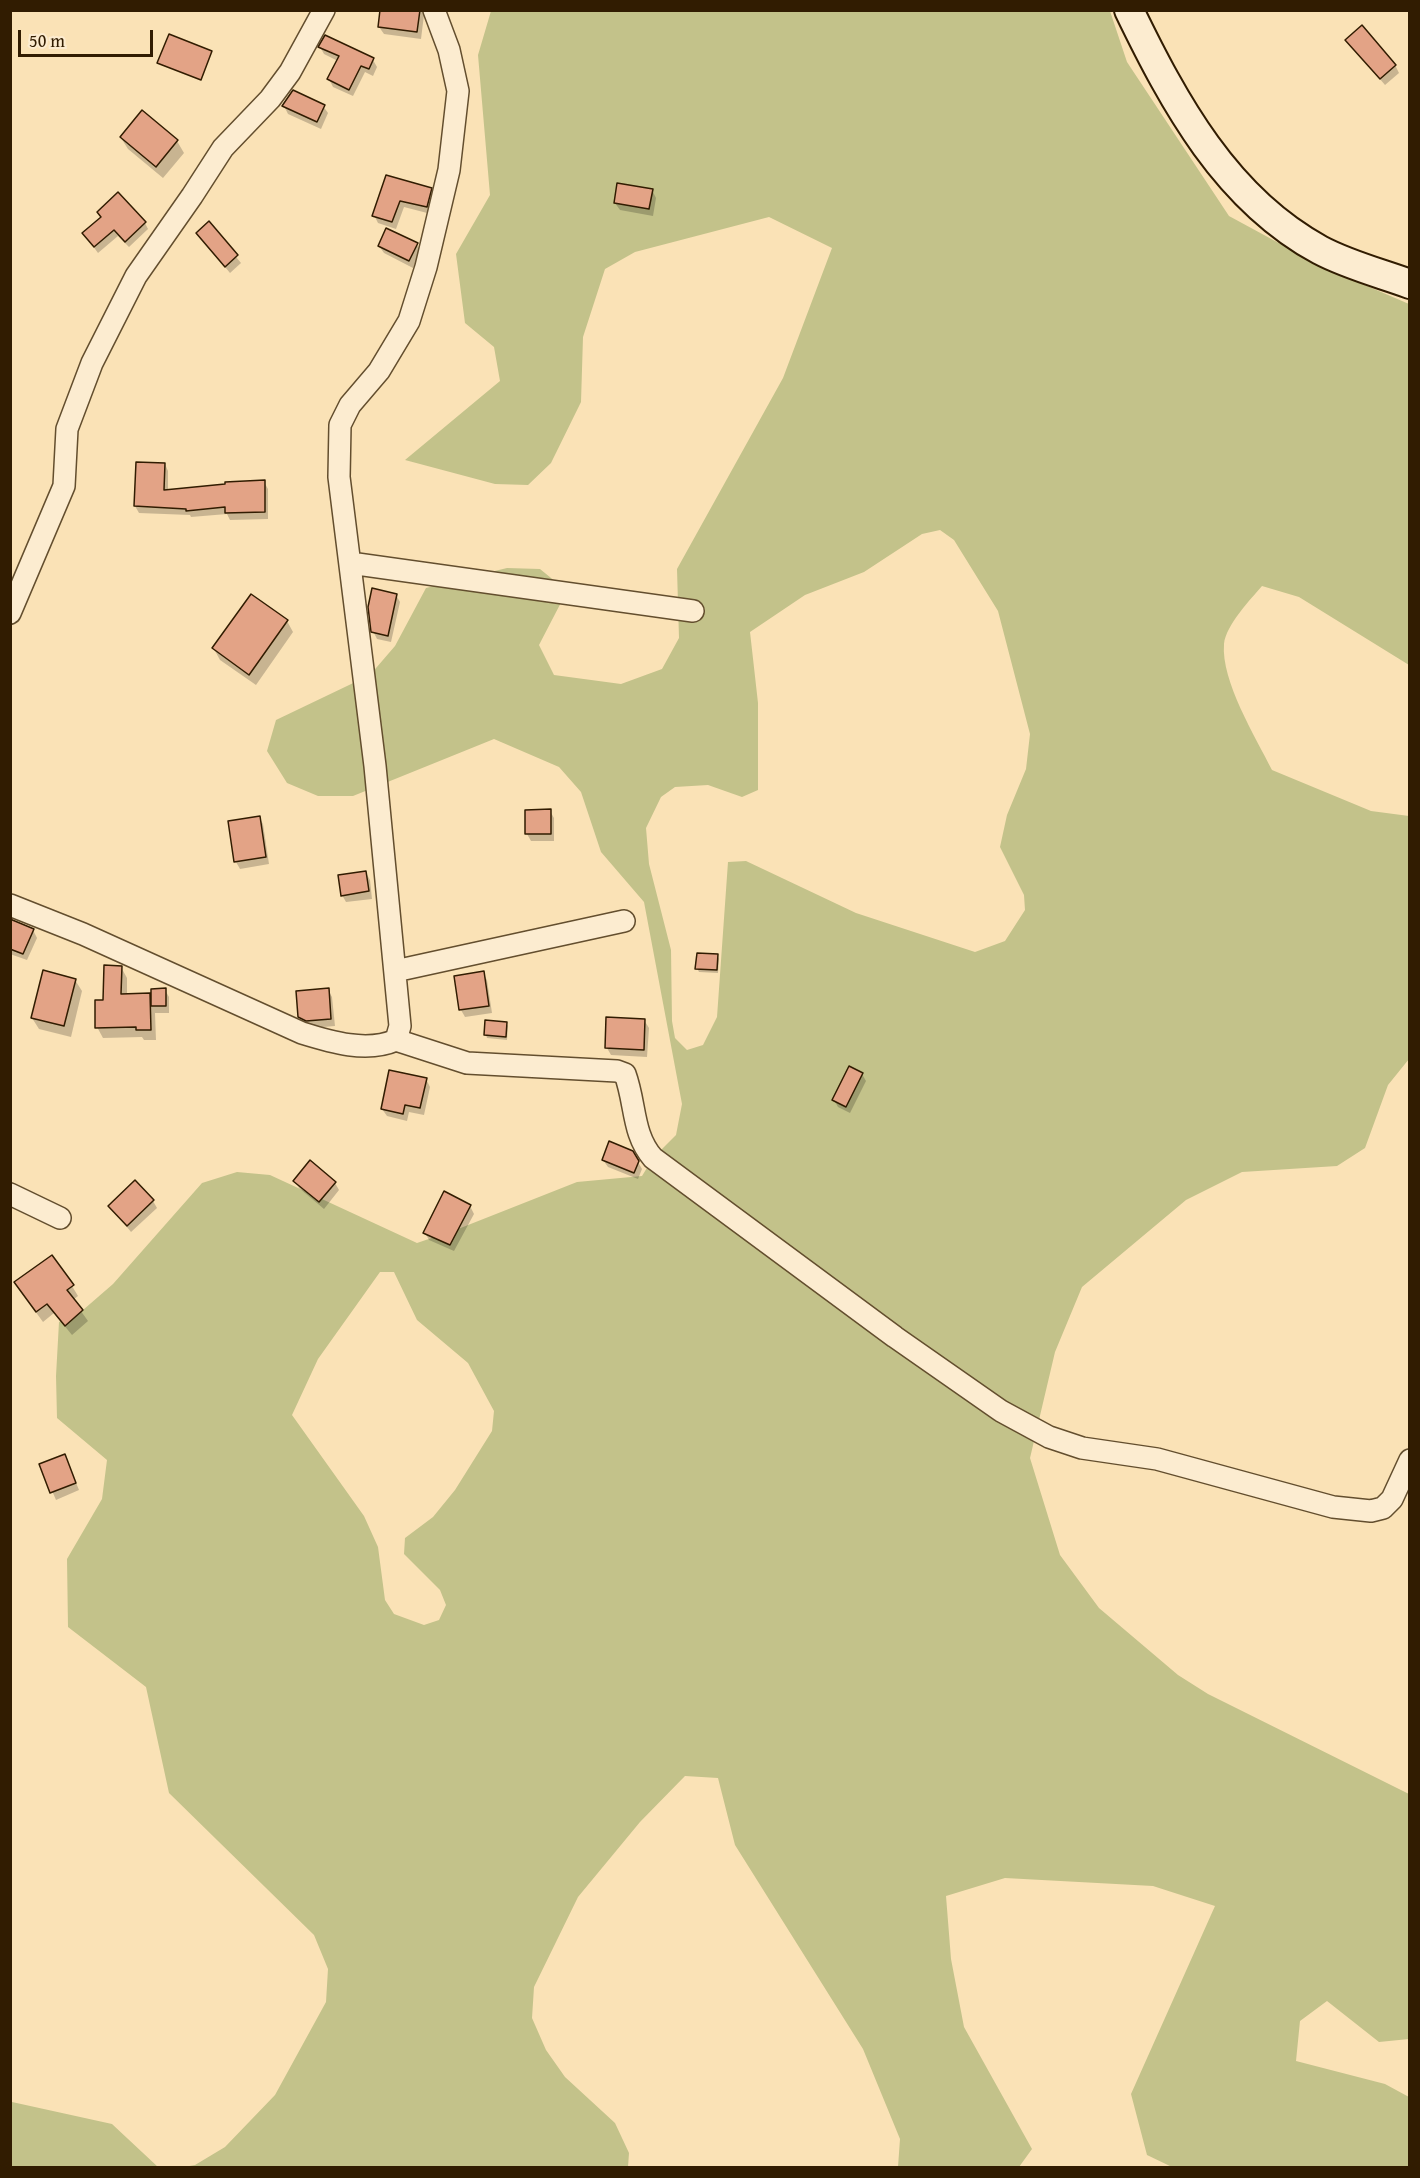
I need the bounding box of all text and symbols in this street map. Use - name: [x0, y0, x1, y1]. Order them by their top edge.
- scale bar: [21, 18, 156, 56]
- text: 50 m: [29, 27, 65, 54]

